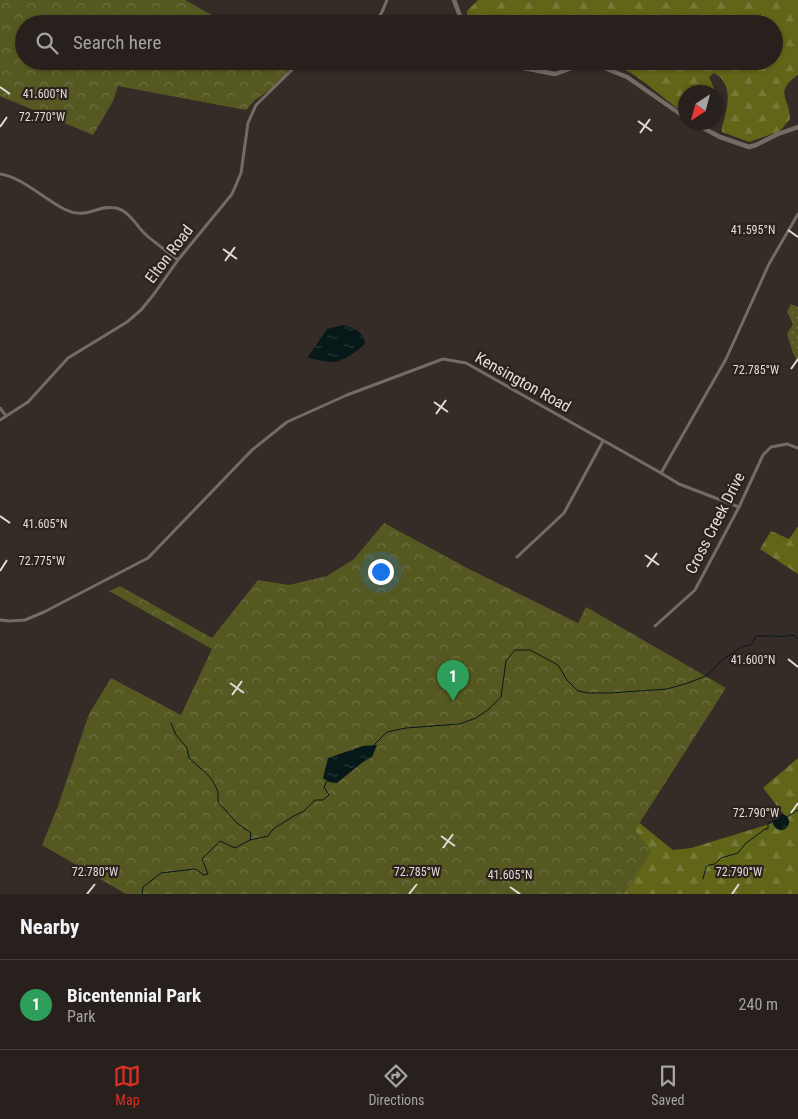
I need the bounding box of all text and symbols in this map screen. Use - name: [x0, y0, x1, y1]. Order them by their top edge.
- search box: [15, 15, 783, 70]
- icon: search: [33, 29, 61, 57]
- text: Search here: [73, 31, 161, 54]
- north arrow: [678, 85, 723, 130]
- text: 41.600°N: [23, 87, 67, 101]
- text: 72.770°W: [19, 110, 65, 124]
- street label: Elton Road: [141, 221, 197, 287]
- text: 41.595°N: [731, 223, 775, 237]
- street label: Kensington Road: [472, 348, 574, 416]
- text: 72.785°W: [733, 363, 779, 377]
- street label: Cross Creek Drive: [681, 469, 749, 577]
- text: 41.605°N: [23, 517, 67, 531]
- text: 72.775°W: [19, 554, 65, 568]
- your location: [368, 559, 394, 585]
- text: 41.600°N: [731, 653, 775, 667]
- pin: 1: [437, 660, 469, 701]
- text: 72.790°W: [733, 806, 779, 820]
- text: 72.780°W: [72, 865, 118, 879]
- text: 72.785°W: [394, 865, 440, 879]
- text: 72.790°W: [716, 865, 762, 879]
- text: 41.605°N: [488, 868, 532, 882]
- text: Nearby: [20, 915, 79, 939]
- text: Bicentennial Park: [67, 984, 201, 1007]
- text: 1: [32, 995, 40, 1014]
- text: 240 m: [739, 995, 778, 1014]
- text: Park: [67, 1007, 96, 1026]
- tab: Map: [113, 1062, 141, 1108]
- tab: Directions: [368, 1062, 424, 1108]
- tab: Saved: [651, 1062, 685, 1108]

